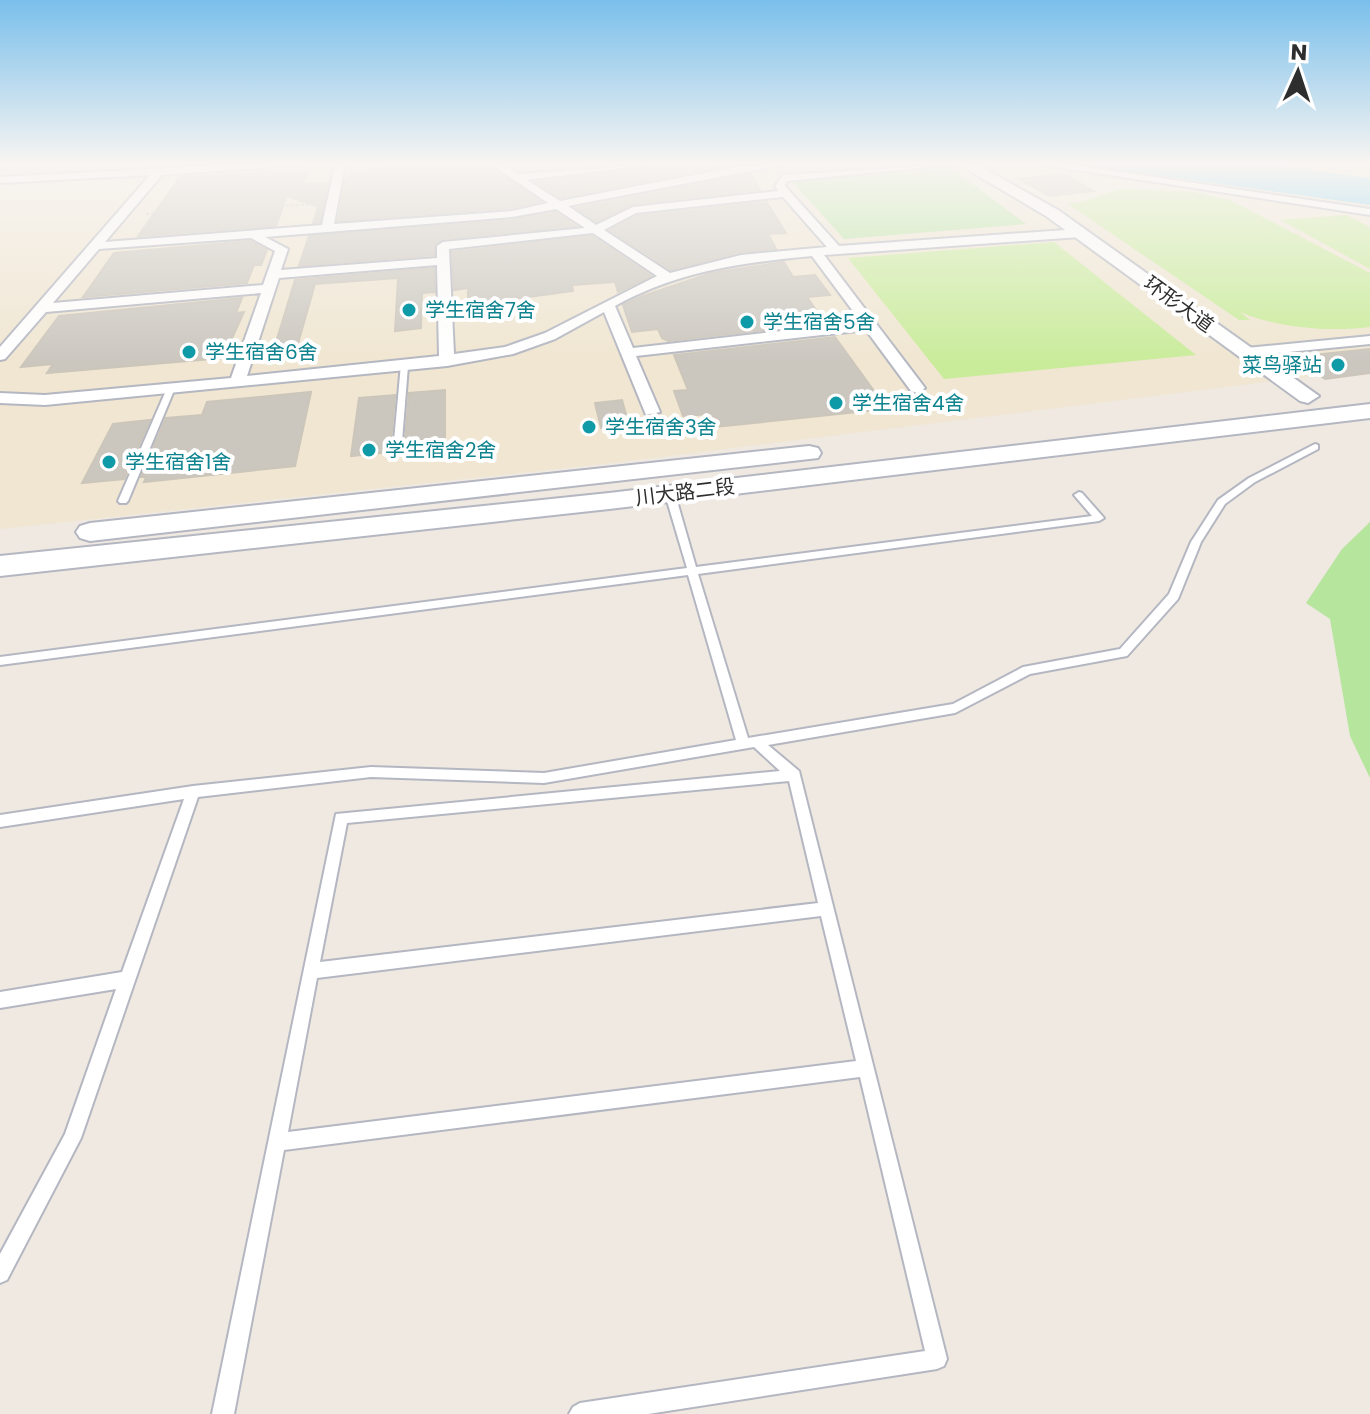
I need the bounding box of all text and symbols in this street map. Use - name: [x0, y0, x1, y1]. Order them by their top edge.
- north arrow: [1258, 32, 1338, 112]
- text: N: [1290, 37, 1308, 68]
- street label: 环形大道: [1138, 269, 1220, 339]
- place label: 学生宿舍7舍: [425, 296, 536, 324]
- marker: 学生宿舍7舍: [400, 301, 418, 319]
- place label: 学生宿舍5舍: [763, 308, 876, 336]
- marker: 学生宿舍5舍: [738, 313, 756, 331]
- place label: 学生宿舍6舍: [205, 338, 318, 366]
- marker: 学生宿舍6舍: [180, 343, 198, 361]
- place label: 菜鸟驿站: [1242, 351, 1322, 379]
- marker: 菜鸟驿站: [1329, 356, 1347, 374]
- place label: 学生宿舍4舍: [852, 389, 965, 417]
- marker: 学生宿舍4舍: [827, 394, 845, 412]
- place label: 学生宿舍3舍: [605, 413, 717, 441]
- marker: 学生宿舍3舍: [580, 418, 598, 436]
- place label: 学生宿舍2舍: [385, 436, 497, 464]
- marker: 学生宿舍2舍: [360, 441, 378, 459]
- place label: 学生宿舍1舍: [125, 448, 231, 476]
- marker: 学生宿舍1舍: [100, 453, 118, 471]
- street label: 川大路二段: [634, 472, 736, 512]

